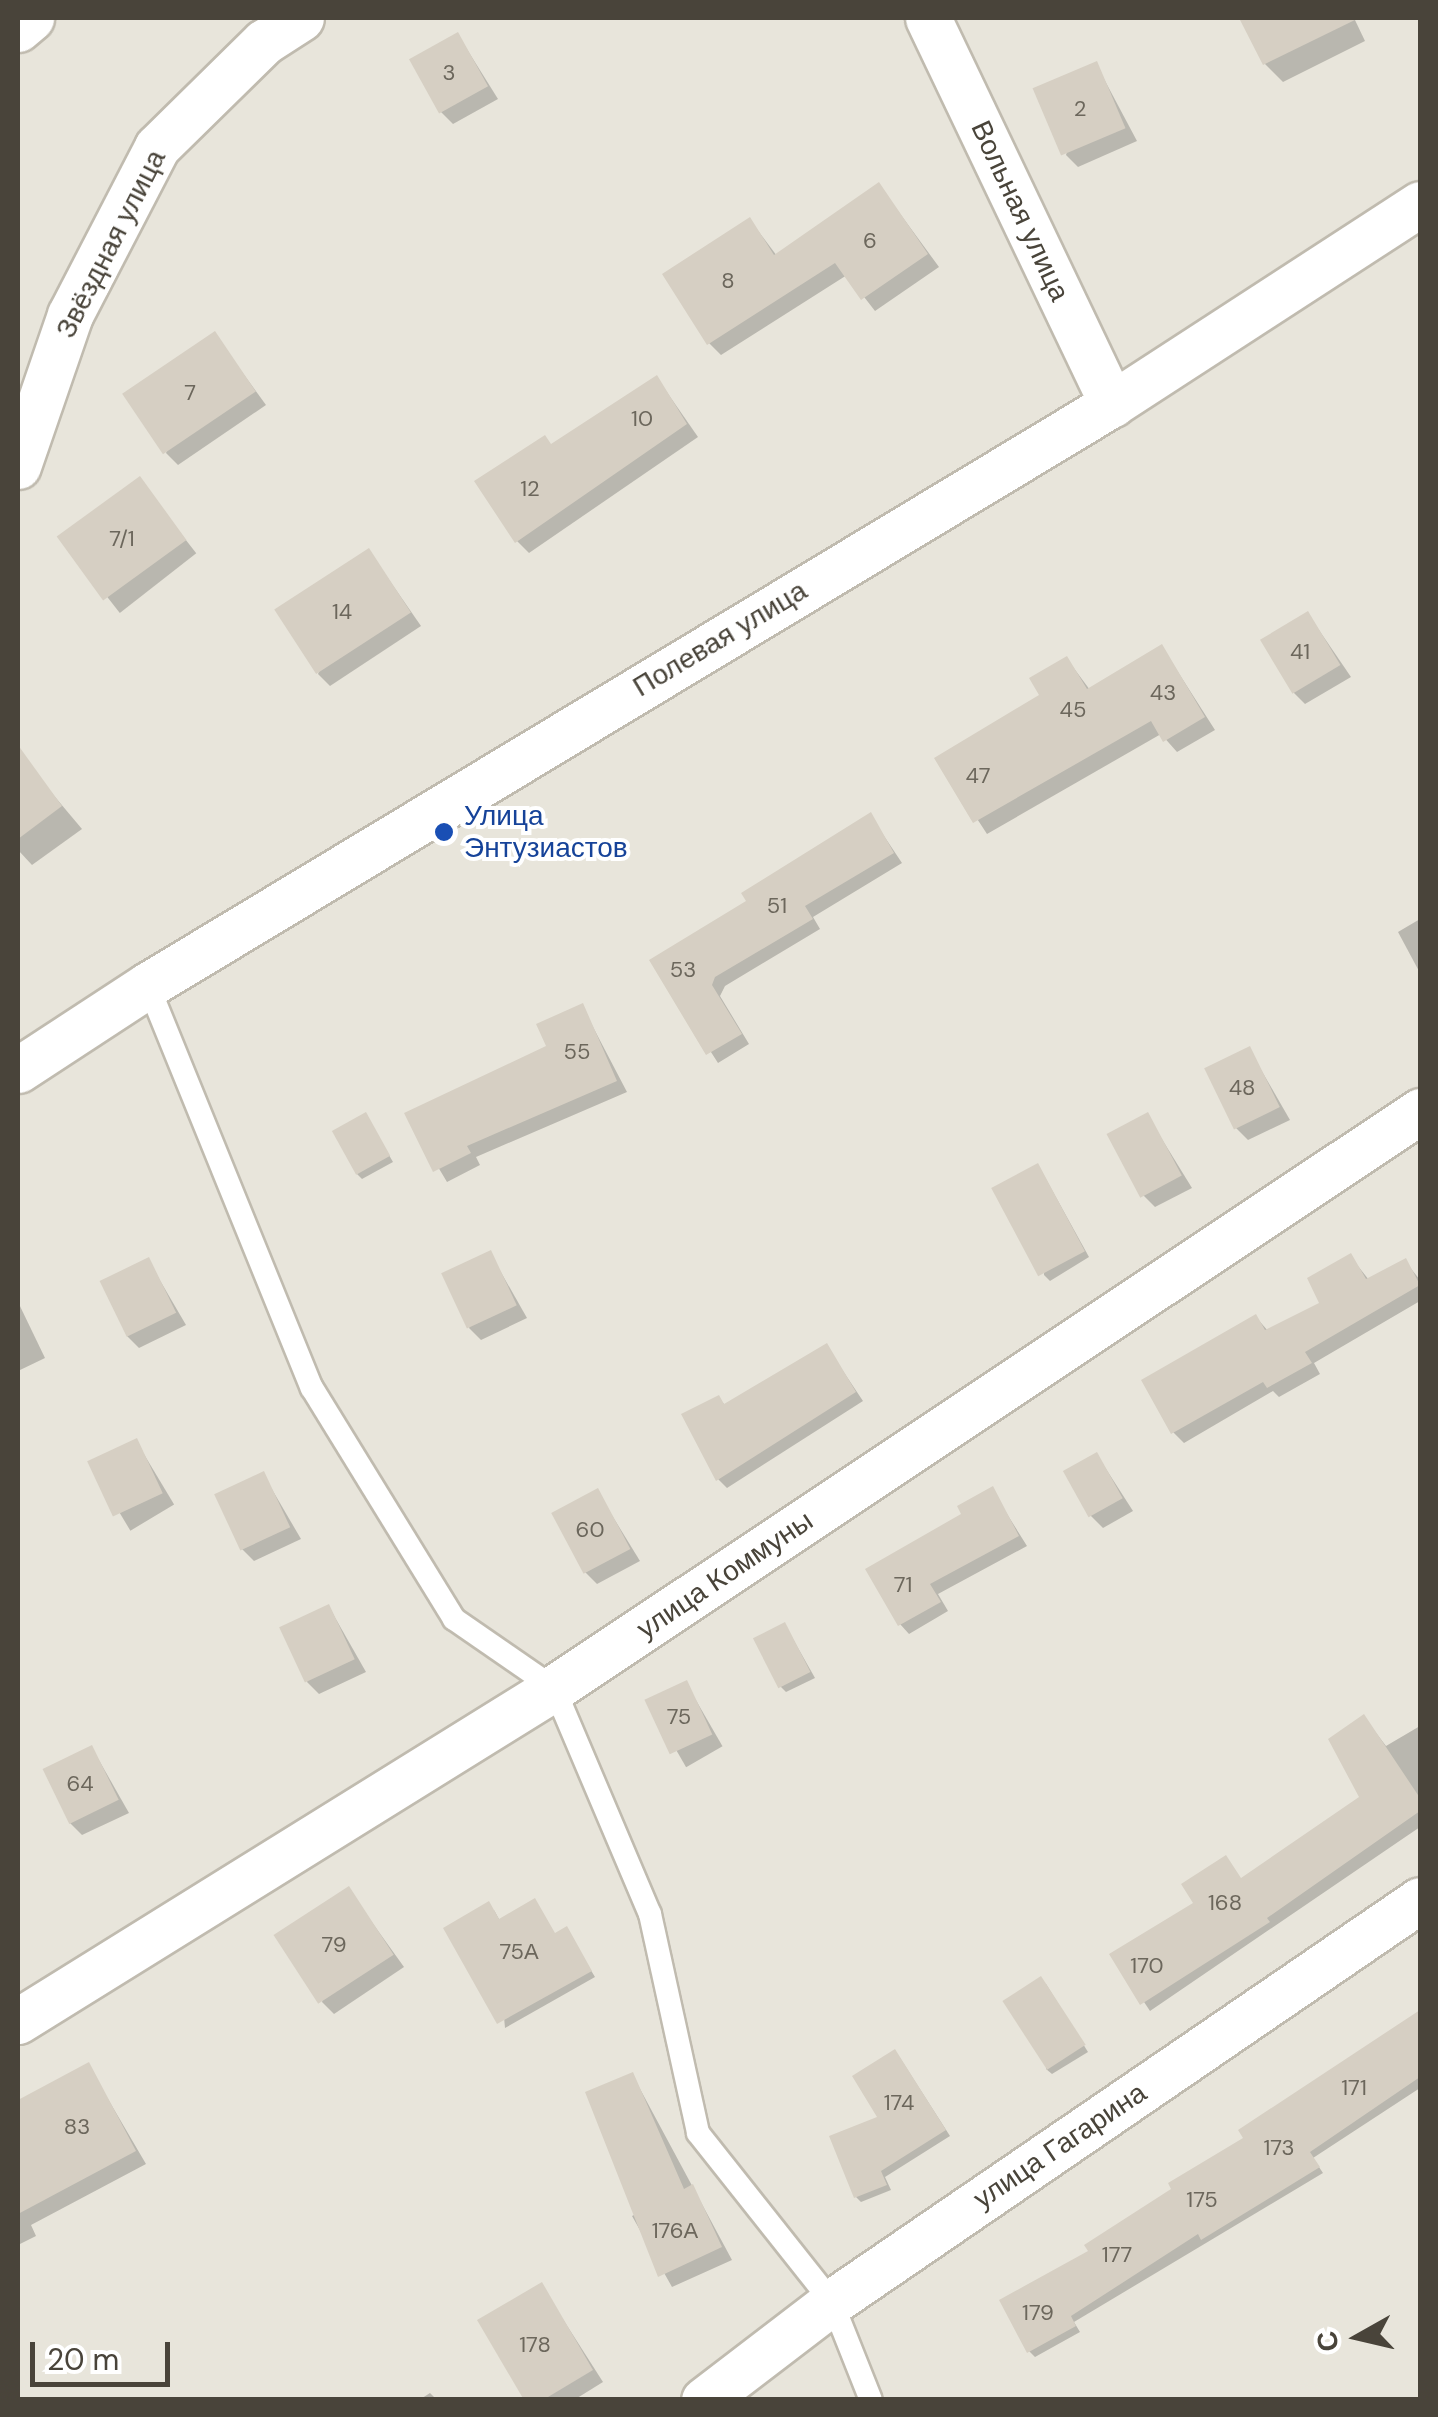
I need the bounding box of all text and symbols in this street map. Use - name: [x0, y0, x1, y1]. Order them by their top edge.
- house number: 3: [442, 60, 456, 86]
- house number: 2: [1074, 96, 1086, 122]
- street label: Вольная улица: [964, 115, 1076, 307]
- street label: Звёздная улица: [49, 144, 173, 344]
- house number: 6: [863, 228, 877, 254]
- house number: 8: [721, 268, 735, 294]
- house number: 7: [184, 380, 196, 406]
- house number: 10: [631, 406, 653, 432]
- house number: 12: [520, 476, 540, 502]
- house number: 7/1: [109, 526, 135, 552]
- street label: Полевая улица: [627, 574, 813, 704]
- house number: 14: [332, 599, 352, 625]
- house number: 41: [1290, 639, 1310, 665]
- house number: 43: [1150, 680, 1176, 706]
- house number: 45: [1060, 697, 1086, 723]
- house number: 47: [965, 763, 991, 789]
- place label: Улица Энтузиастов: [464, 799, 628, 865]
- marker: Улица Энтузиастов: [433, 821, 455, 843]
- house number: 51: [767, 893, 787, 919]
- house number: 53: [670, 957, 696, 983]
- house number: 55: [564, 1039, 590, 1065]
- house number: 48: [1229, 1075, 1255, 1101]
- street label: улица Коммуны: [631, 1504, 819, 1646]
- house number: 60: [576, 1517, 604, 1543]
- house number: 71: [894, 1572, 912, 1598]
- house number: 75: [667, 1704, 691, 1730]
- house number: 64: [66, 1771, 94, 1797]
- house number: 168: [1208, 1890, 1242, 1916]
- house number: 79: [322, 1932, 346, 1958]
- house number: 75А: [499, 1939, 539, 1965]
- house number: 170: [1130, 1953, 1164, 1979]
- house number: 171: [1341, 2075, 1367, 2101]
- street label: улица Гагарина: [967, 2076, 1153, 2216]
- house number: 174: [884, 2090, 914, 2116]
- house number: 83: [64, 2114, 90, 2140]
- house number: 173: [1263, 2135, 1295, 2161]
- house number: 175: [1186, 2187, 1218, 2213]
- house number: 176А: [652, 2218, 698, 2244]
- house number: 177: [1102, 2242, 1132, 2268]
- north arrow: [1308, 2287, 1408, 2387]
- house number: 179: [1022, 2300, 1054, 2326]
- scale bar: [35, 2322, 175, 2384]
- text: С: [1308, 2329, 1348, 2354]
- house number: 178: [519, 2332, 551, 2358]
- text: 20 m: [47, 2340, 119, 2379]

